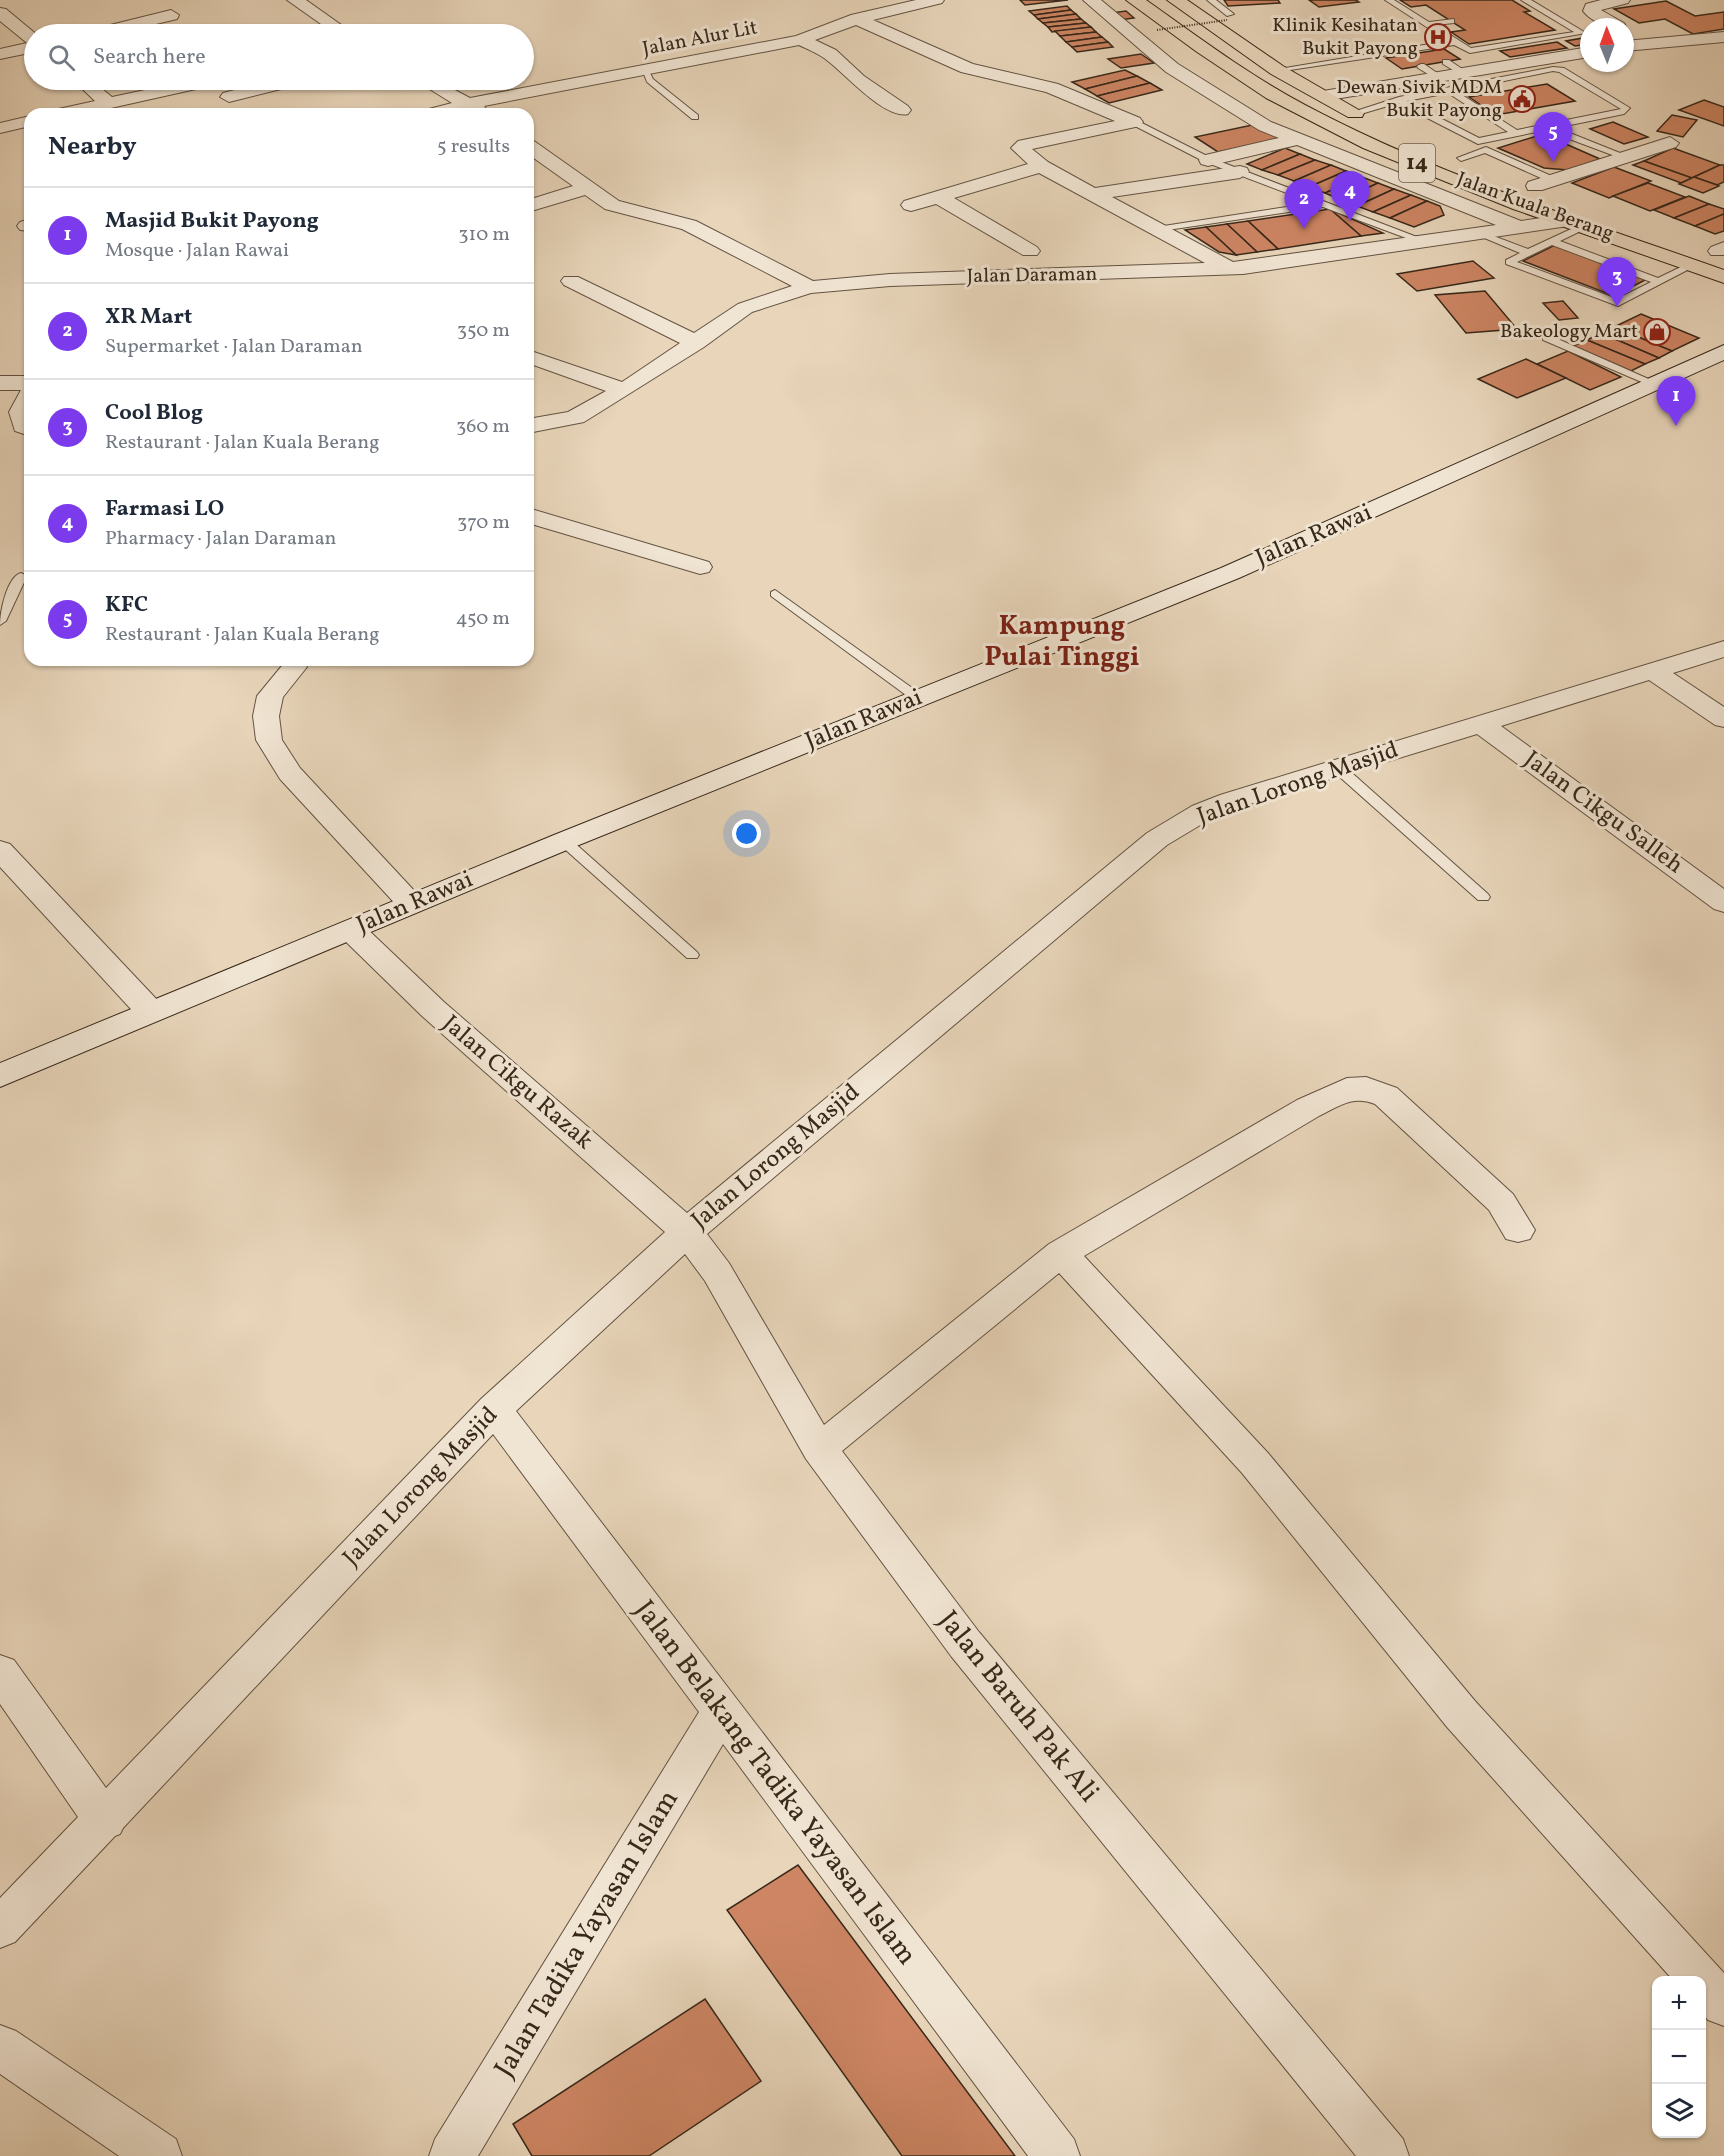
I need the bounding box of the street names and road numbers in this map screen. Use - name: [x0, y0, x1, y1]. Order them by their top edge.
- street label: Jalan Alur Lit: [640, 14, 760, 64]
- road number: 14: [1399, 144, 1435, 182]
- street label: Jalan Kuala Berang: [1452, 166, 1618, 248]
- street label: Jalan Daraman: [966, 261, 1098, 291]
- street label: Jalan Rawai: [1251, 496, 1377, 576]
- street label: Jalan Rawai: [800, 681, 928, 759]
- street label: Jalan Lorong Masjid: [1193, 734, 1403, 834]
- street label: Jalan Cikgu Salleh: [1516, 743, 1690, 883]
- street label: Jalan Rawai: [352, 863, 478, 943]
- street label: Jalan Cikgu Razak: [434, 1008, 600, 1158]
- street label: Jalan Lorong Masjid: [684, 1076, 868, 1238]
- street label: Jalan Lorong Masjid: [336, 1399, 506, 1575]
- street label: Jalan Belakang Tadika Yayasan Islam: [625, 1592, 925, 1974]
- street label: Jalan Baruh Pak Ali: [928, 1603, 1108, 1811]
- street label: Jalan Tadika Yayasan Islam: [486, 1783, 688, 2085]

